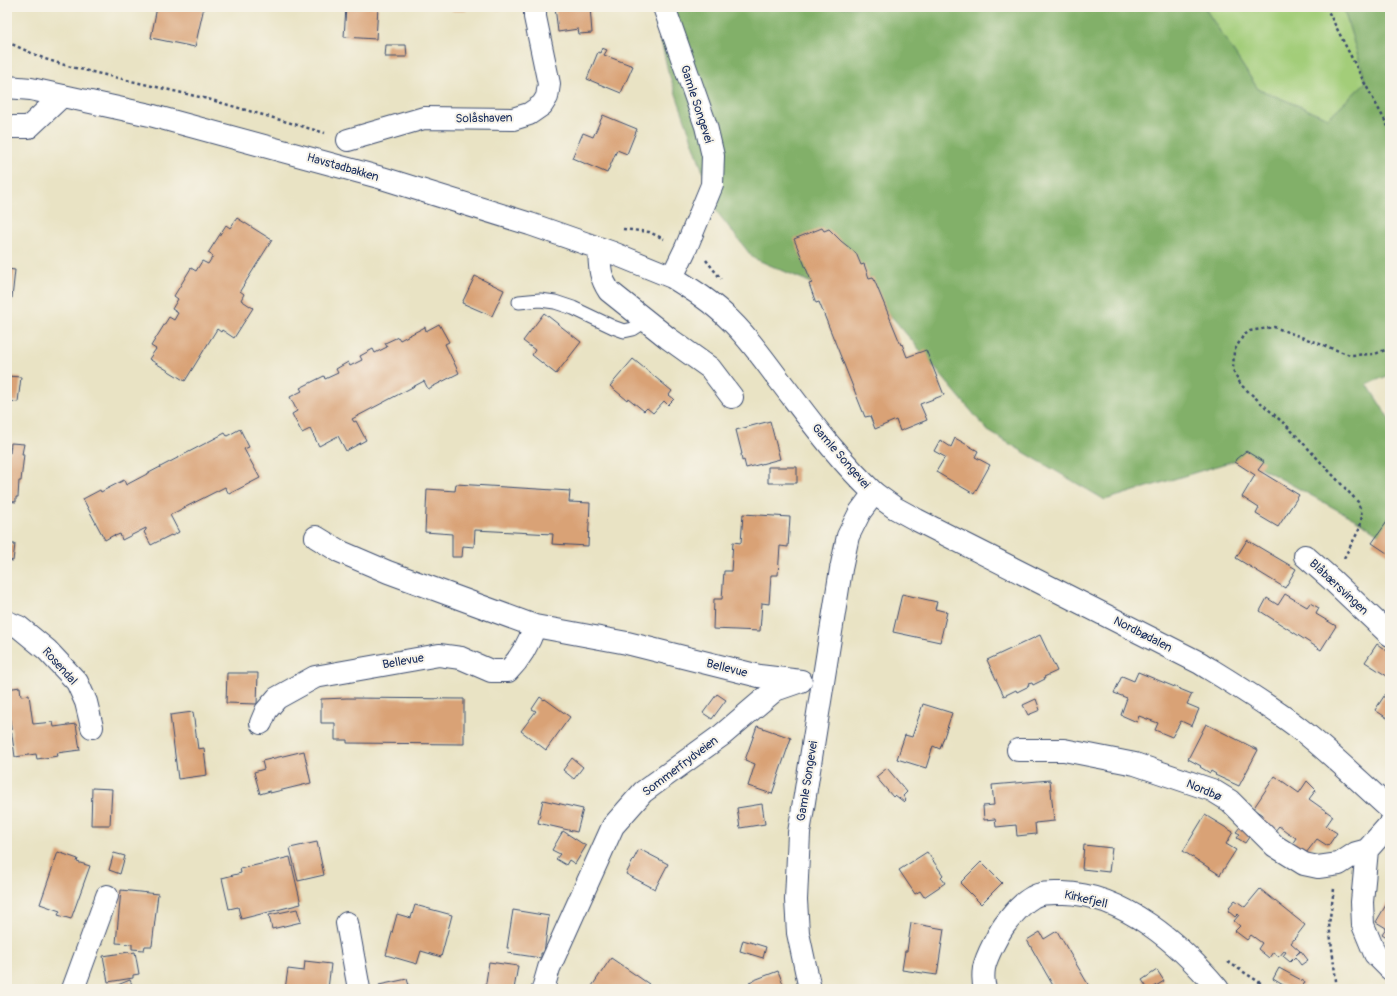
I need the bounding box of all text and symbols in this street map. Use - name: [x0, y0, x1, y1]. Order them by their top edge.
- street label: Gamle Songevei: [677, 63, 716, 145]
- street label: Solåshaven: [455, 111, 513, 126]
- street label: Havstadbakken: [305, 150, 381, 185]
- street label: Gamle Songevei: [808, 421, 873, 492]
- street label: Blåbærsvingen: [1306, 556, 1371, 619]
- street label: Nordbødalen: [1111, 613, 1175, 656]
- street label: Rosendal: [39, 644, 81, 688]
- street label: Bellevue: [381, 650, 425, 672]
- street label: Bellevue: [705, 656, 749, 681]
- street label: Sommerfrydveien: [640, 733, 721, 800]
- street label: Gamle Songevei: [794, 740, 821, 822]
- street label: Nordbø: [1184, 776, 1224, 805]
- street label: Kirkefjell: [1063, 887, 1109, 912]

